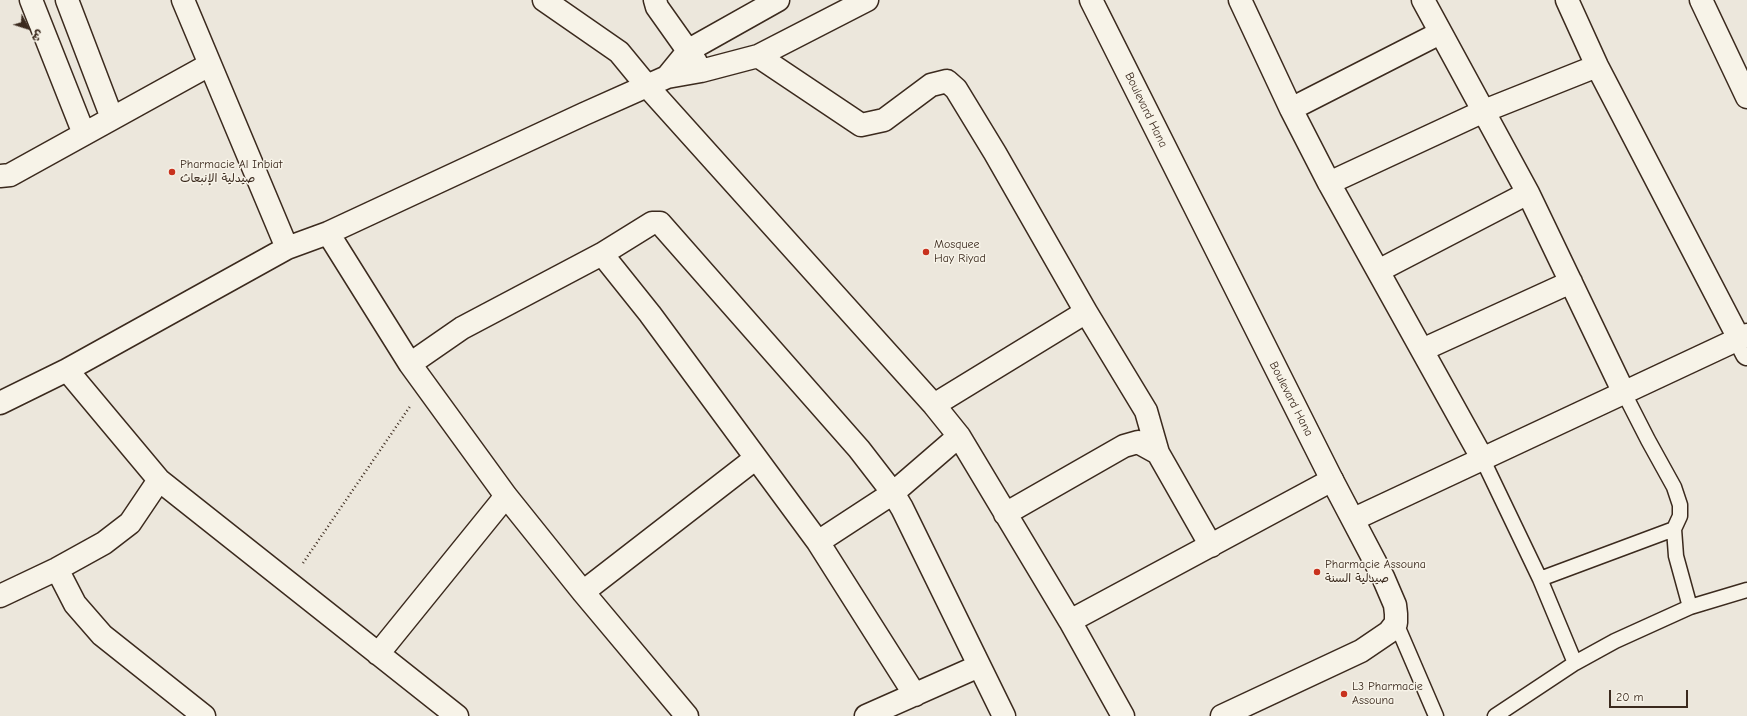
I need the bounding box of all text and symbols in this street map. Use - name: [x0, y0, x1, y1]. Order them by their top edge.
- north arrow: [8, 8, 48, 48]
- text: ش: [29, 27, 47, 45]
- street label: Boulevard Hana: [1122, 70, 1170, 150]
- place label: Pharmacie Al Inbiat صيدلية الإنبعاث: [180, 158, 282, 186]
- marker: Pharmacie Al Inbiat صيدلية الإنبعاث: [167, 167, 177, 177]
- place label: Mosquee Hay Riyad: [934, 238, 986, 266]
- marker: Mosquee Hay Riyad: [921, 247, 931, 257]
- street label: Boulevard Hana: [1266, 359, 1316, 439]
- place label: Pharmacie Assouna صيدلية السنة: [1325, 558, 1426, 586]
- marker: Pharmacie Assouna صيدلية السنة: [1312, 567, 1322, 577]
- place label: L3 Pharmacie Assouna: [1352, 680, 1423, 708]
- scale bar: [1611, 682, 1690, 708]
- marker: L3 Pharmacie Assouna: [1339, 689, 1349, 699]
- text: 20 m: [1616, 690, 1644, 704]

